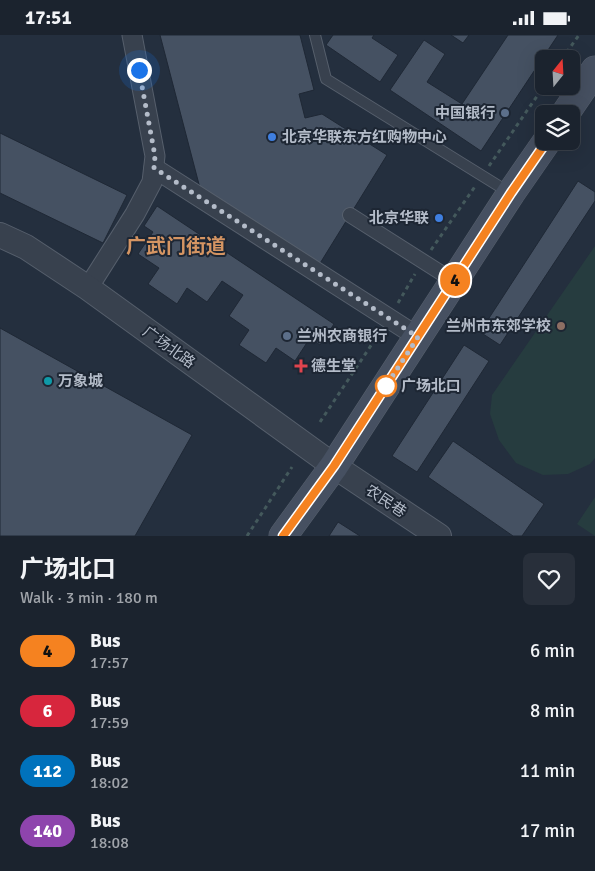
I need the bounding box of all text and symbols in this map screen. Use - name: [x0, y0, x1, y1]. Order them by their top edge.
- text: 17:51: [25, 6, 72, 30]
- north arrow: [535, 50, 580, 95]
- map controls: [535, 50, 580, 150]
- your location: [127, 58, 152, 83]
- place label: 中国银行: [435, 104, 495, 122]
- button: layers: [535, 105, 580, 150]
- marker: 中国银行: [499, 107, 511, 119]
- place label: 北京华联东方红购物中心: [282, 128, 447, 146]
- marker: 北京华联东方红购物中心: [266, 131, 278, 143]
- place label: 北京华联: [369, 209, 429, 227]
- marker: 北京华联: [433, 212, 445, 224]
- district label: 广武门街道: [126, 234, 226, 259]
- line badge: 4: [439, 264, 471, 296]
- text: 4: [450, 269, 460, 291]
- place label: 兰州市东郊学校: [446, 317, 551, 335]
- marker: 兰州市东郊学校: [555, 320, 567, 332]
- street label: 广场北路: [139, 322, 199, 372]
- place label: 兰州农商银行: [297, 327, 387, 345]
- marker: 兰州农商银行: [281, 330, 293, 342]
- place label: 德生堂: [311, 357, 356, 375]
- marker: 德生堂: [295, 360, 307, 372]
- place label: 万象城: [58, 372, 103, 390]
- marker: 万象城: [42, 375, 54, 387]
- marker: 广场北口: [375, 375, 397, 397]
- place label: 广场北口: [401, 377, 461, 395]
- street label: 农民巷: [362, 481, 410, 521]
- button: heart: [523, 553, 575, 605]
- text: 广场北口: [20, 554, 116, 584]
- text: Walk · 3 min · 180 m: [20, 588, 158, 608]
- text: Bus: [90, 629, 121, 653]
- text: 6 min: [530, 639, 575, 663]
- text: 4: [43, 640, 52, 662]
- text: 17:57: [90, 653, 129, 673]
- text: Bus: [90, 689, 121, 713]
- text: 8 min: [530, 699, 575, 723]
- text: 6: [43, 700, 52, 722]
- text: 17:59: [90, 713, 129, 733]
- text: Bus: [90, 749, 121, 773]
- text: 11 min: [520, 759, 575, 783]
- text: 112: [33, 760, 62, 782]
- text: 18:02: [90, 773, 129, 793]
- text: Bus: [90, 809, 121, 833]
- text: 17 min: [520, 819, 575, 843]
- text: 140: [33, 820, 62, 842]
- text: 18:08: [90, 833, 129, 853]

